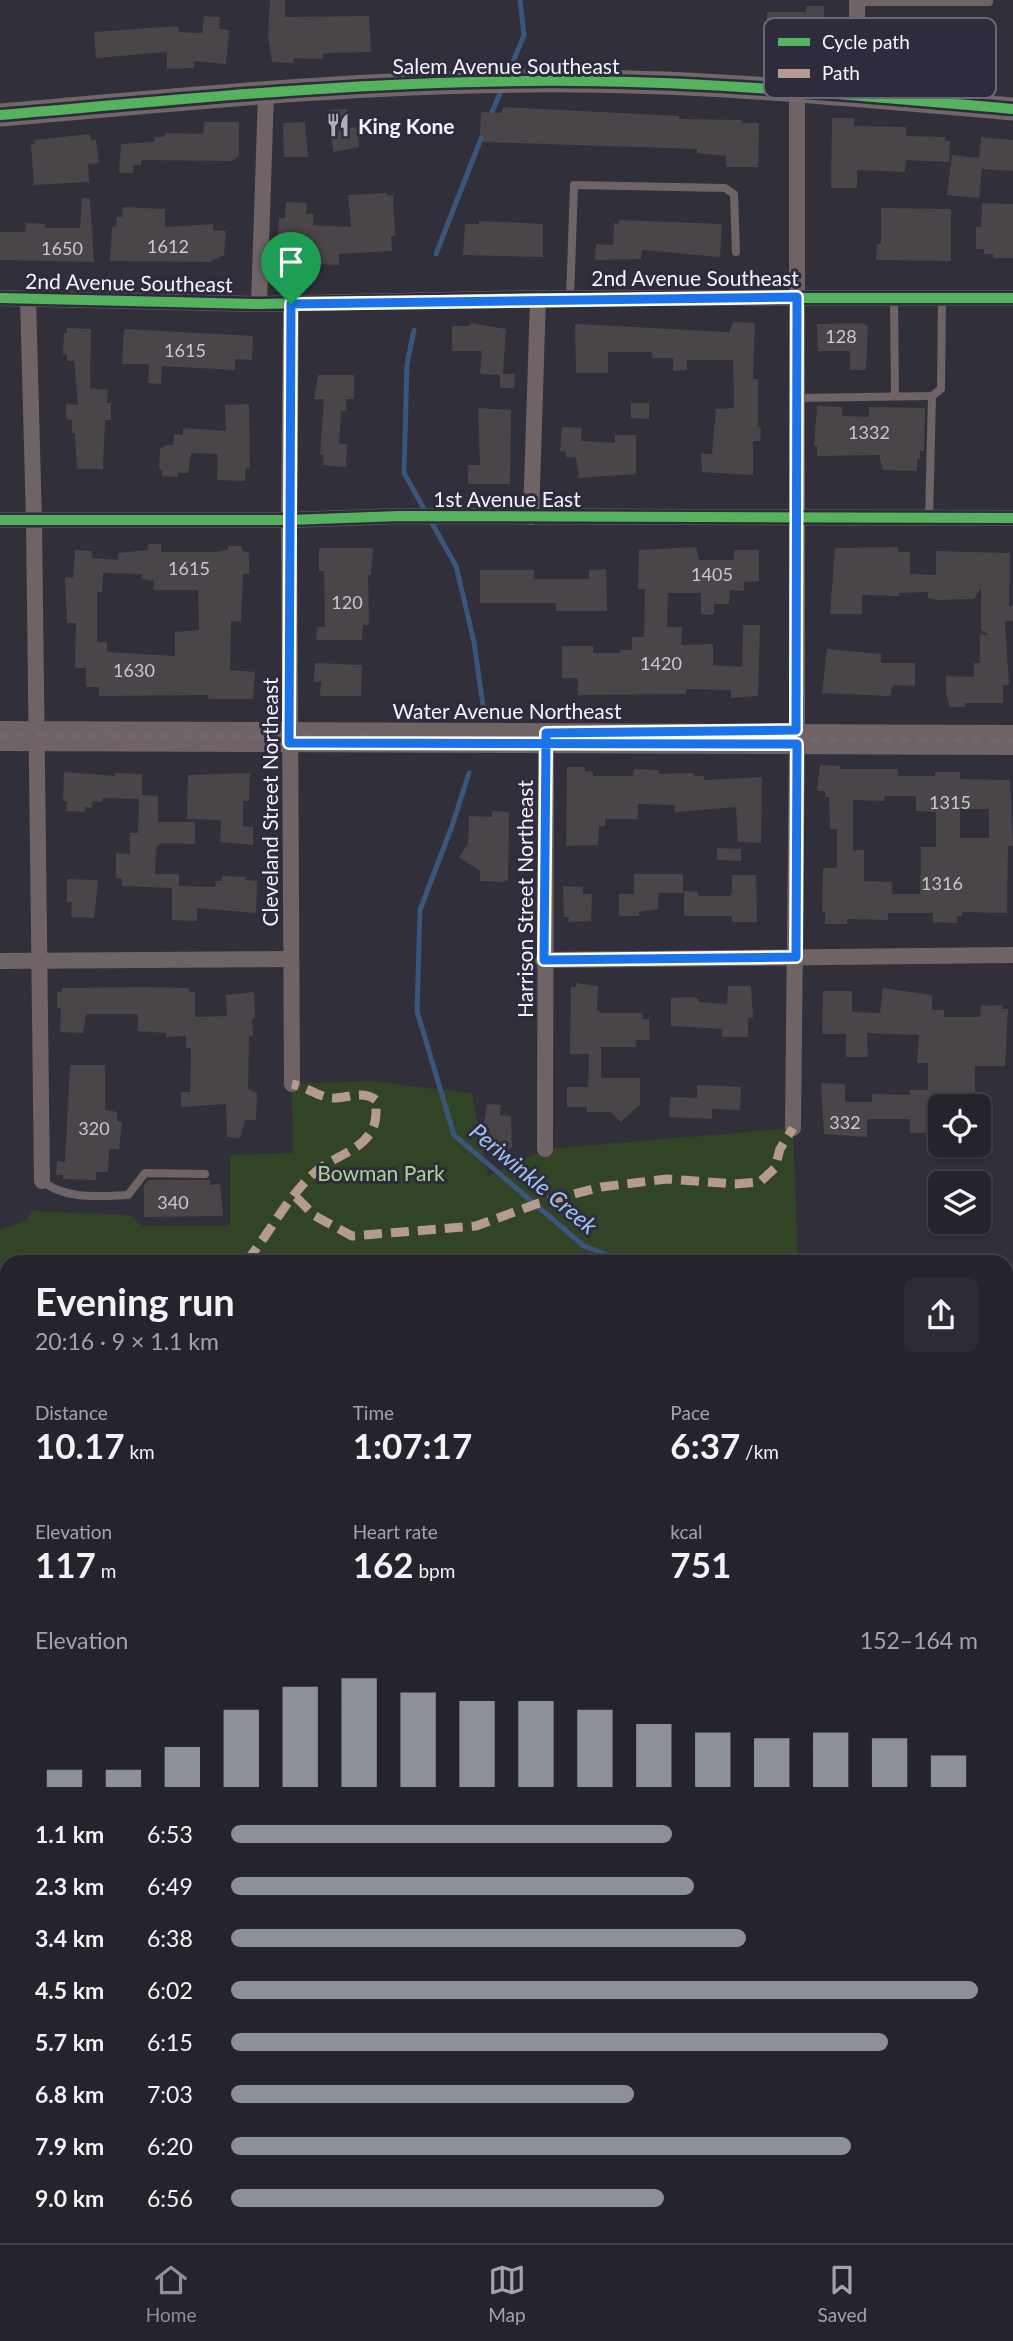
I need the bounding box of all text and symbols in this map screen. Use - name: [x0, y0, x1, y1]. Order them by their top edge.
- legend: [764, 18, 996, 98]
- text: Cycle path: [822, 30, 910, 53]
- street label: Salem Avenue Southeast: [393, 53, 620, 78]
- text: Path: [822, 61, 860, 84]
- restaurant icon: King Kone: [324, 111, 352, 139]
- place label: King Kone: [358, 113, 455, 138]
- pin: [261, 232, 321, 304]
- house number: 1612: [147, 235, 189, 257]
- house number: 1650: [41, 237, 83, 259]
- icon: arrive: [272, 243, 310, 281]
- street label: 2nd Avenue Southeast: [591, 265, 799, 290]
- street label: 2nd Avenue Southeast: [25, 268, 233, 296]
- house number: 128: [825, 325, 857, 347]
- house number: 1615: [164, 339, 206, 361]
- house number: 1332: [848, 421, 890, 443]
- street label: 1st Avenue East: [433, 486, 581, 511]
- house number: 1615: [168, 557, 210, 579]
- house number: 1405: [691, 563, 733, 585]
- house number: 120: [331, 591, 363, 613]
- house number: 1420: [640, 652, 682, 674]
- house number: 1630: [113, 659, 155, 681]
- street label: Cleveland Street Northeast: [257, 677, 282, 927]
- street label: Water Avenue Northeast: [393, 698, 622, 723]
- street label: Harrison Street Northeast: [512, 780, 537, 1018]
- house number: 1315: [929, 791, 971, 813]
- house number: 1316: [921, 872, 963, 894]
- map controls: [928, 1094, 991, 1234]
- button: locate: [928, 1094, 991, 1157]
- house number: 332: [829, 1111, 861, 1133]
- house number: 320: [78, 1117, 110, 1139]
- water label: Periwinkle Creek: [465, 1117, 604, 1240]
- park label: Bowman Park: [317, 1160, 445, 1185]
- button: layers: [928, 1171, 991, 1234]
- house number: 340: [157, 1191, 189, 1213]
- text: Evening run: [35, 1278, 235, 1324]
- button: share: [904, 1278, 978, 1352]
- text: 20:16 · 9 × 1.1 km: [35, 1327, 219, 1355]
- text: Distance: [35, 1401, 108, 1424]
- text: Time: [353, 1401, 394, 1424]
- text: Pace: [670, 1401, 710, 1424]
- text: 10.17: [35, 1424, 125, 1466]
- text: 1:07:17: [353, 1424, 472, 1466]
- text: 6:37: [670, 1424, 740, 1466]
- text: km: [125, 1440, 155, 1463]
- text: /km: [740, 1440, 779, 1463]
- text: Elevation: [35, 1520, 112, 1543]
- text: Heart rate: [353, 1520, 438, 1543]
- text: kcal: [670, 1520, 702, 1543]
- text: 117: [35, 1543, 96, 1585]
- text: 162: [353, 1543, 414, 1585]
- text: 751: [670, 1543, 731, 1585]
- text: m: [96, 1559, 116, 1582]
- text: bpm: [414, 1559, 455, 1582]
- text: Elevation: [35, 1626, 128, 1654]
- text: 152–164 m: [860, 1626, 978, 1654]
- text: 1.1 km: [35, 1820, 104, 1848]
- text: 6:53: [147, 1820, 193, 1848]
- text: 2.3 km: [35, 1872, 104, 1900]
- text: 6:49: [147, 1872, 193, 1900]
- text: 3.4 km: [35, 1924, 104, 1952]
- text: 6:38: [147, 1924, 193, 1952]
- text: 4.5 km: [35, 1976, 104, 2004]
- text: 6:02: [147, 1976, 193, 2004]
- text: 5.7 km: [35, 2028, 104, 2056]
- text: 6:15: [147, 2028, 193, 2056]
- text: 6.8 km: [35, 2080, 104, 2108]
- text: 7:03: [147, 2080, 193, 2108]
- text: 7.9 km: [35, 2132, 104, 2160]
- text: 6:20: [147, 2132, 193, 2160]
- text: 9.0 km: [35, 2184, 104, 2212]
- text: 6:56: [147, 2184, 193, 2212]
- tab: Home: [146, 2261, 196, 2326]
- tab: Map: [488, 2261, 526, 2326]
- tab: Saved: [818, 2261, 867, 2326]

